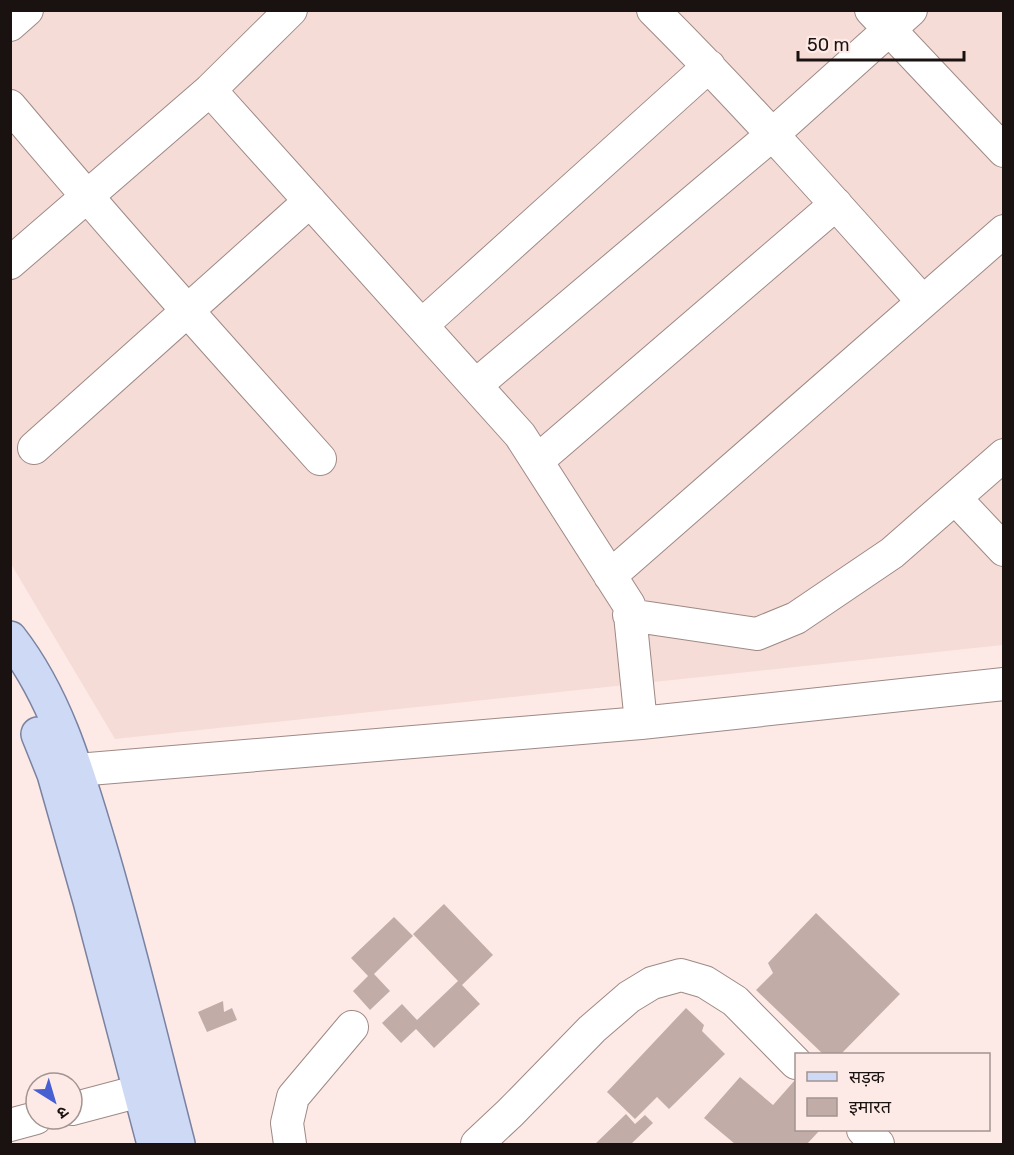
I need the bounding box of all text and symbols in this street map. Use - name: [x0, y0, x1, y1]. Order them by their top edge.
- scale bar: [798, 24, 964, 62]
- text: 50 m: [807, 34, 850, 56]
- legend: [795, 1053, 990, 1131]
- text: सड़क: [849, 1066, 886, 1088]
- north arrow: [24, 1071, 84, 1131]
- text: इमारत: [849, 1096, 892, 1118]
- text: उ: [53, 1102, 72, 1123]

